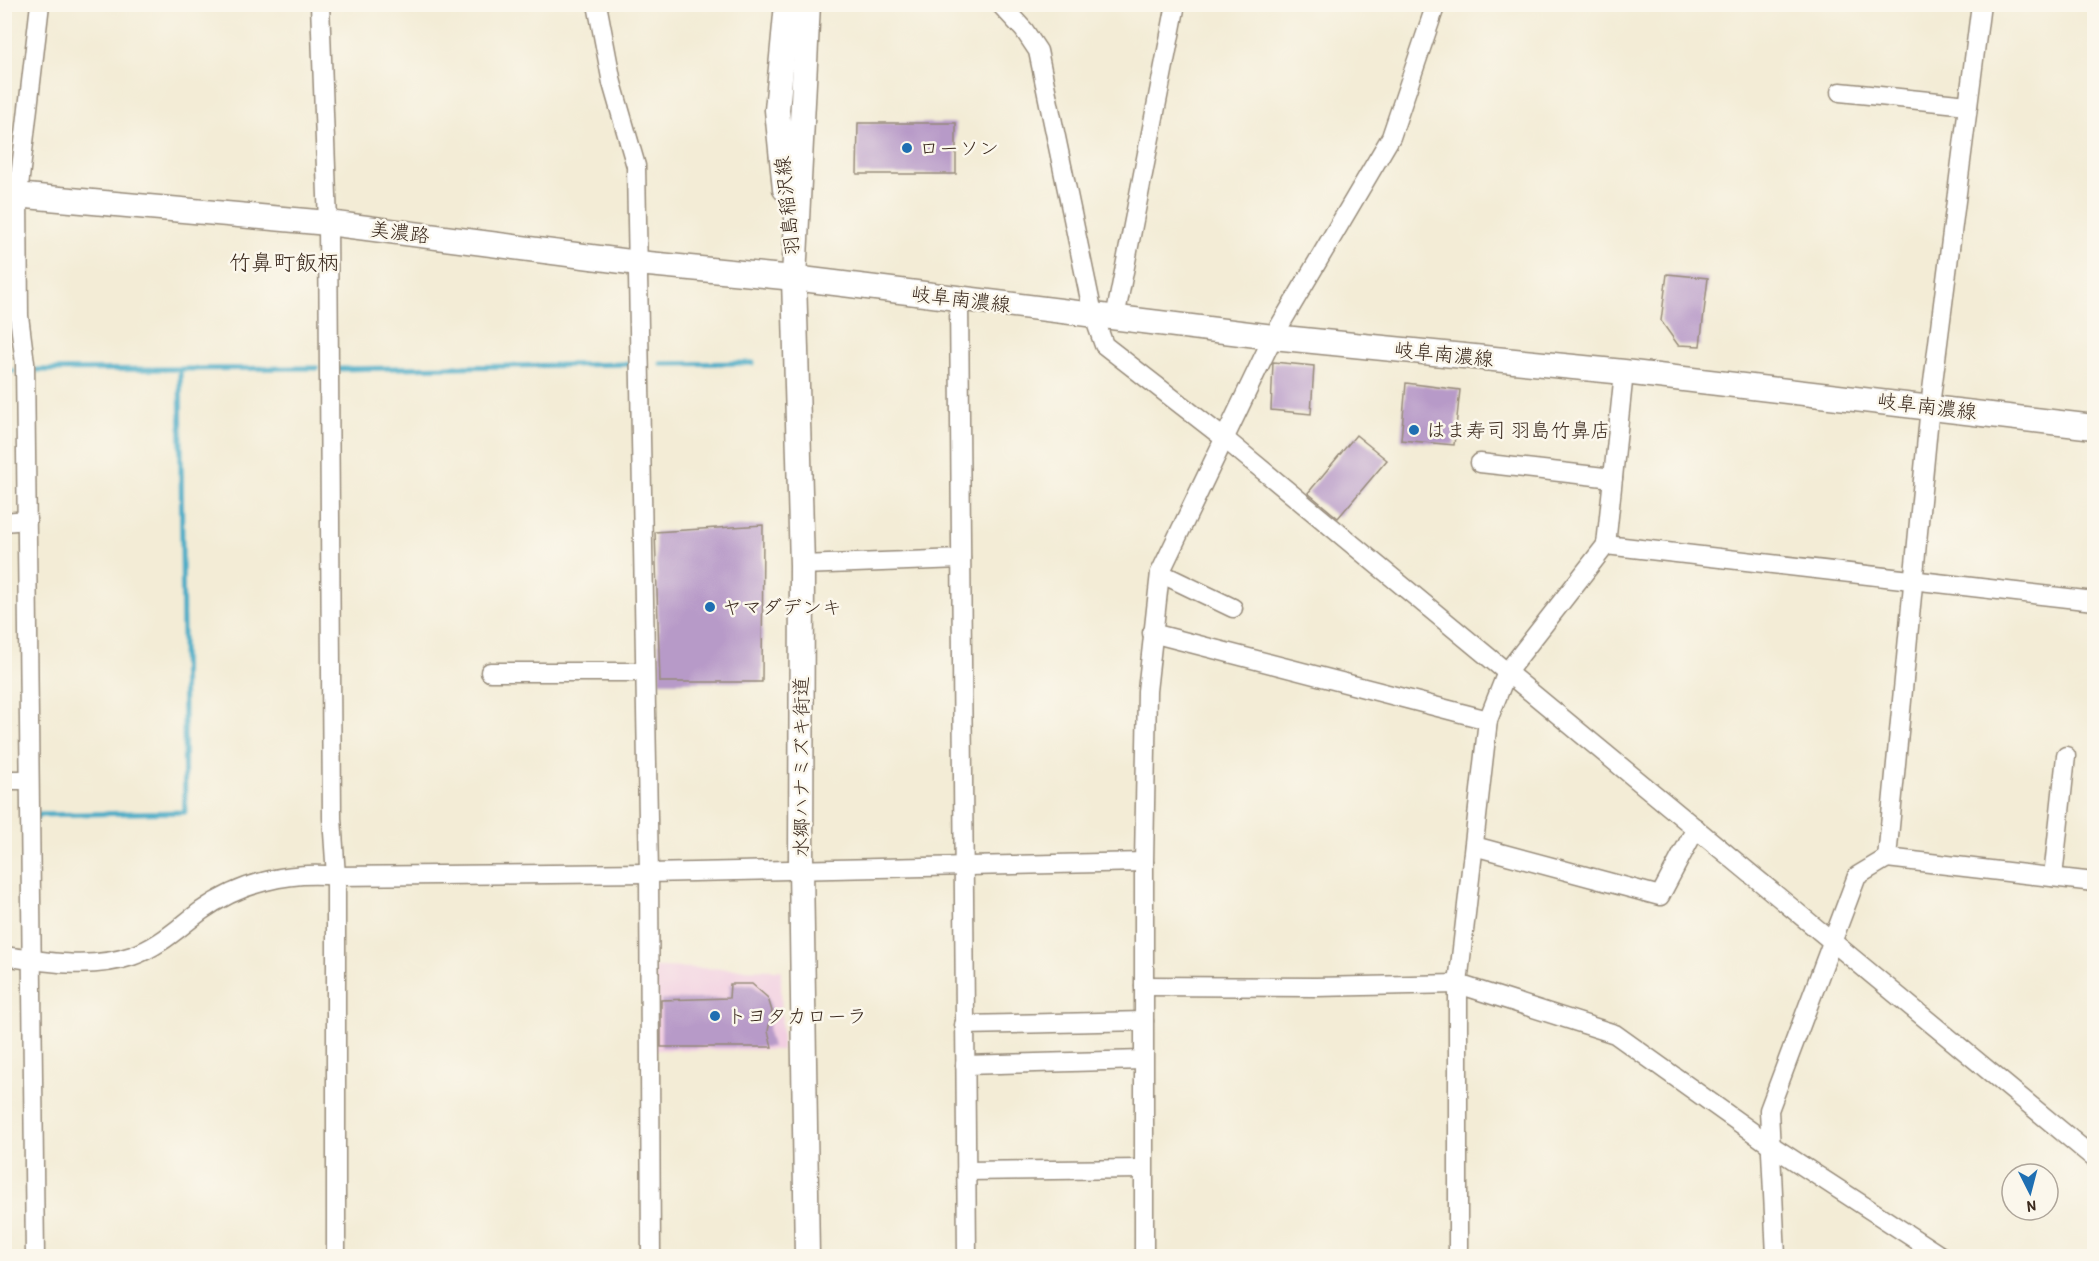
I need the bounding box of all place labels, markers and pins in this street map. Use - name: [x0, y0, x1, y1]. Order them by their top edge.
- place label: ローソン: [919, 134, 999, 161]
- marker: ローソン: [900, 141, 914, 155]
- place label: はま寿司 羽島竹鼻店: [1426, 416, 1611, 443]
- marker: はま寿司 羽島竹鼻店: [1407, 423, 1421, 437]
- place label: ヤマダデンキ: [722, 593, 842, 620]
- marker: ヤマダデンキ: [703, 600, 717, 614]
- place label: トヨタカローラ: [727, 1002, 867, 1029]
- marker: トヨタカローラ: [708, 1009, 722, 1023]

